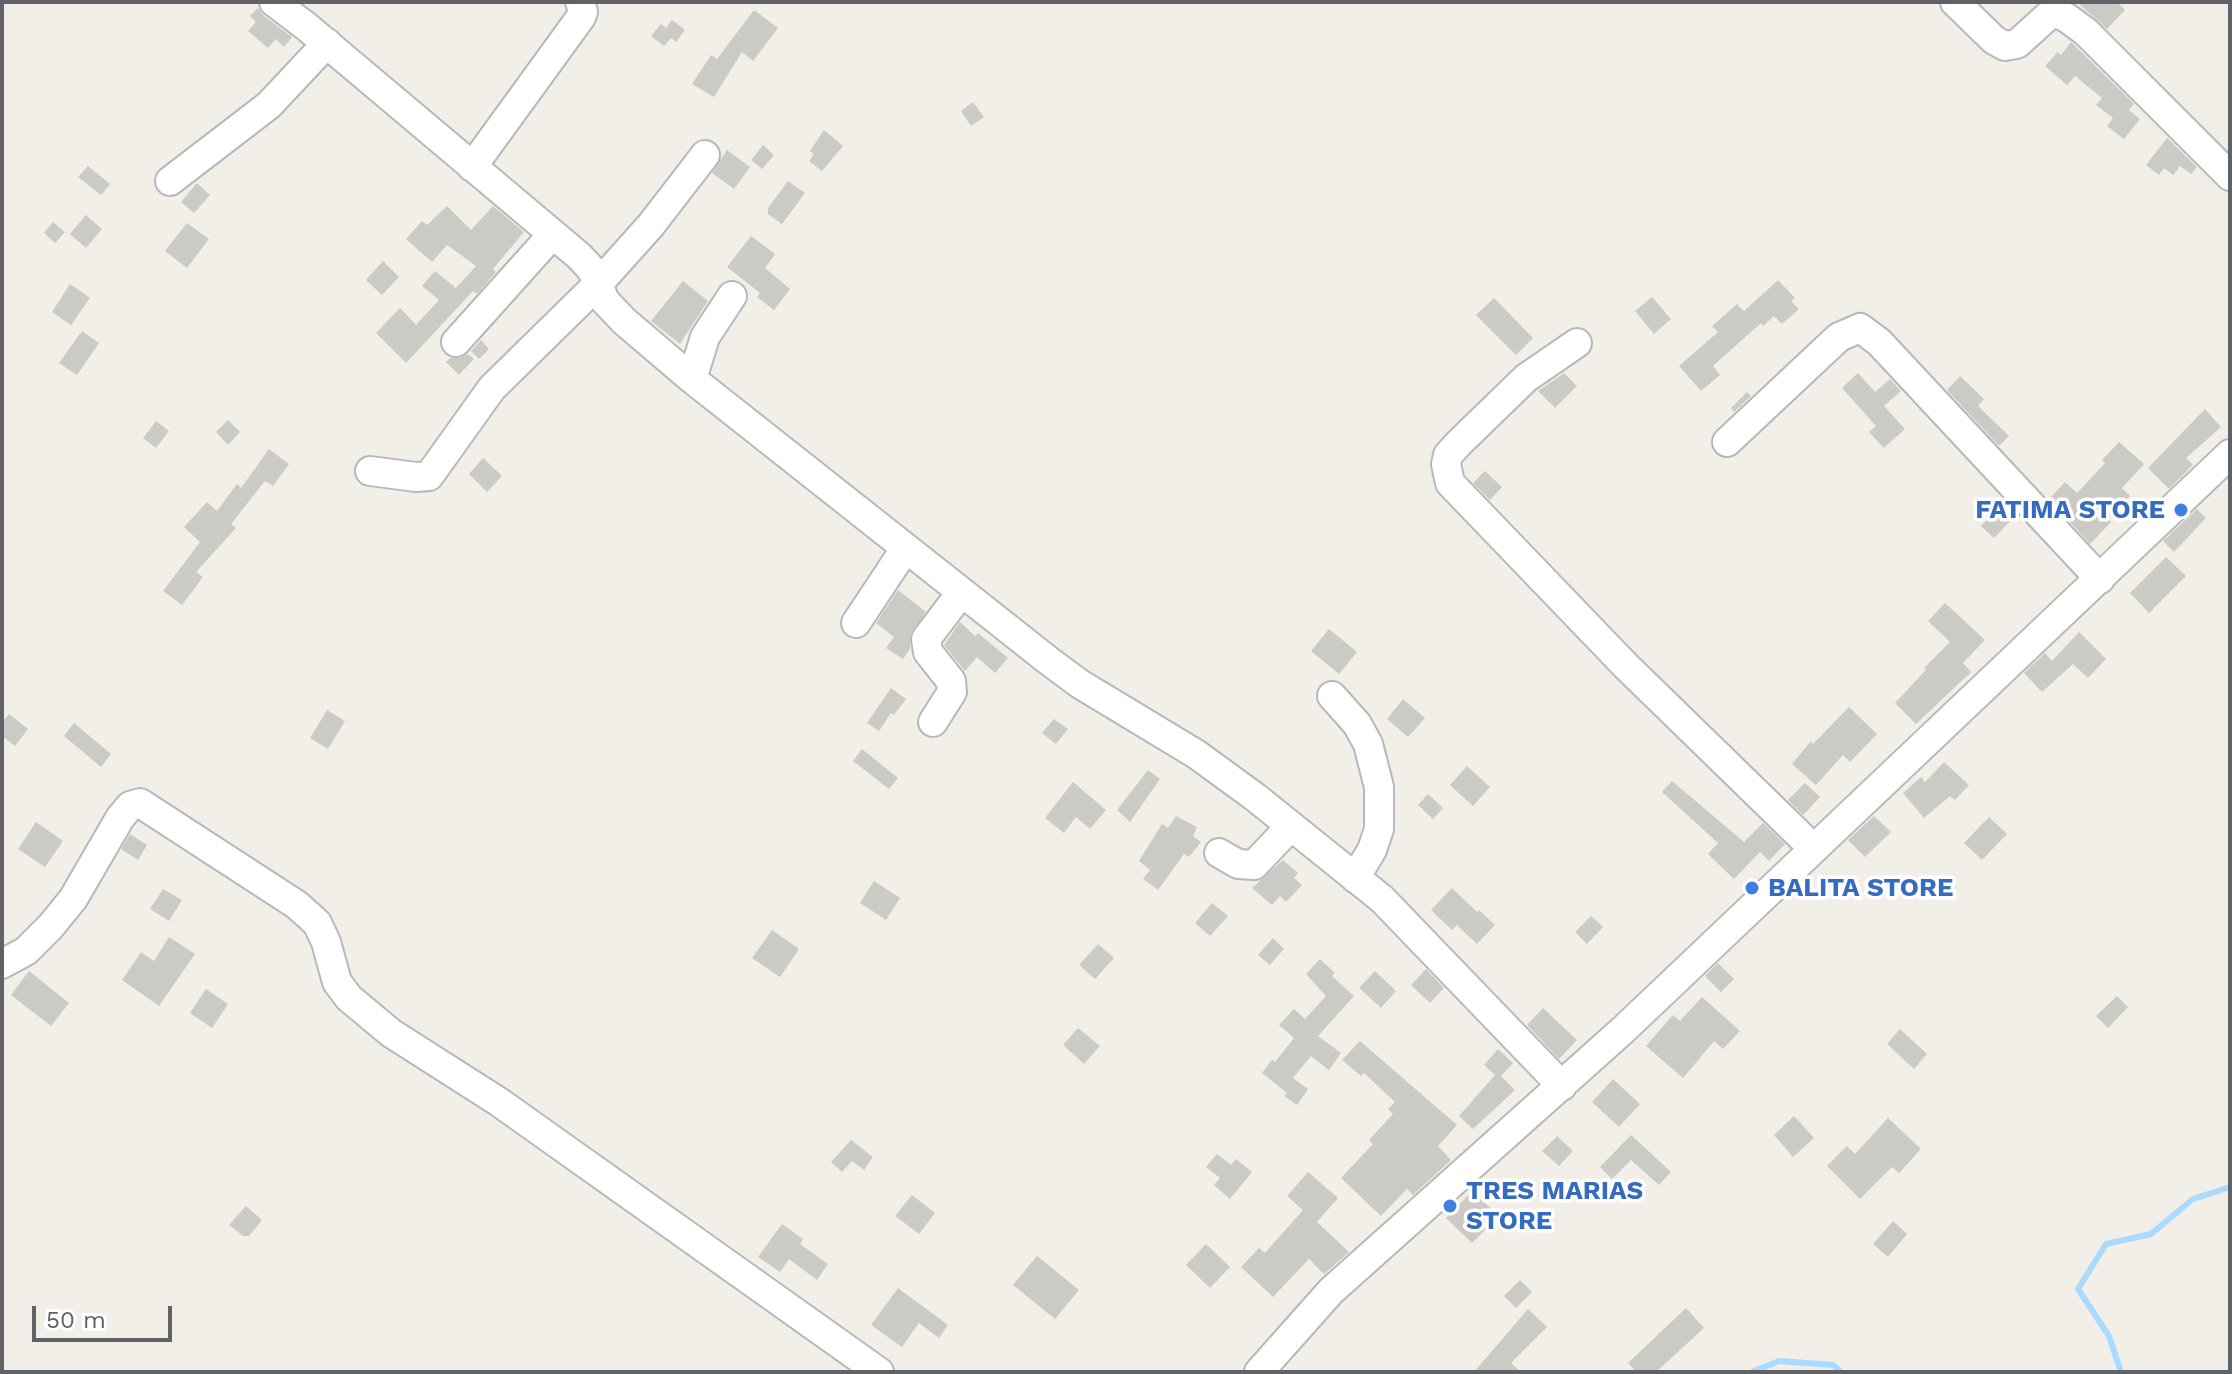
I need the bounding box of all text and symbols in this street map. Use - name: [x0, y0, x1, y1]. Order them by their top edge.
- place label: FATIMA STORE: [1975, 494, 2165, 526]
- marker: FATIMA STORE: [2172, 501, 2190, 519]
- place label: BALITA STORE: [1768, 872, 1953, 904]
- marker: BALITA STORE: [1743, 879, 1761, 897]
- place label: TRES MARIAS STORE: [1466, 1175, 1643, 1236]
- marker: TRES MARIAS STORE: [1441, 1197, 1459, 1215]
- scale bar: [36, 1290, 176, 1340]
- text: 50 m: [46, 1306, 106, 1334]

